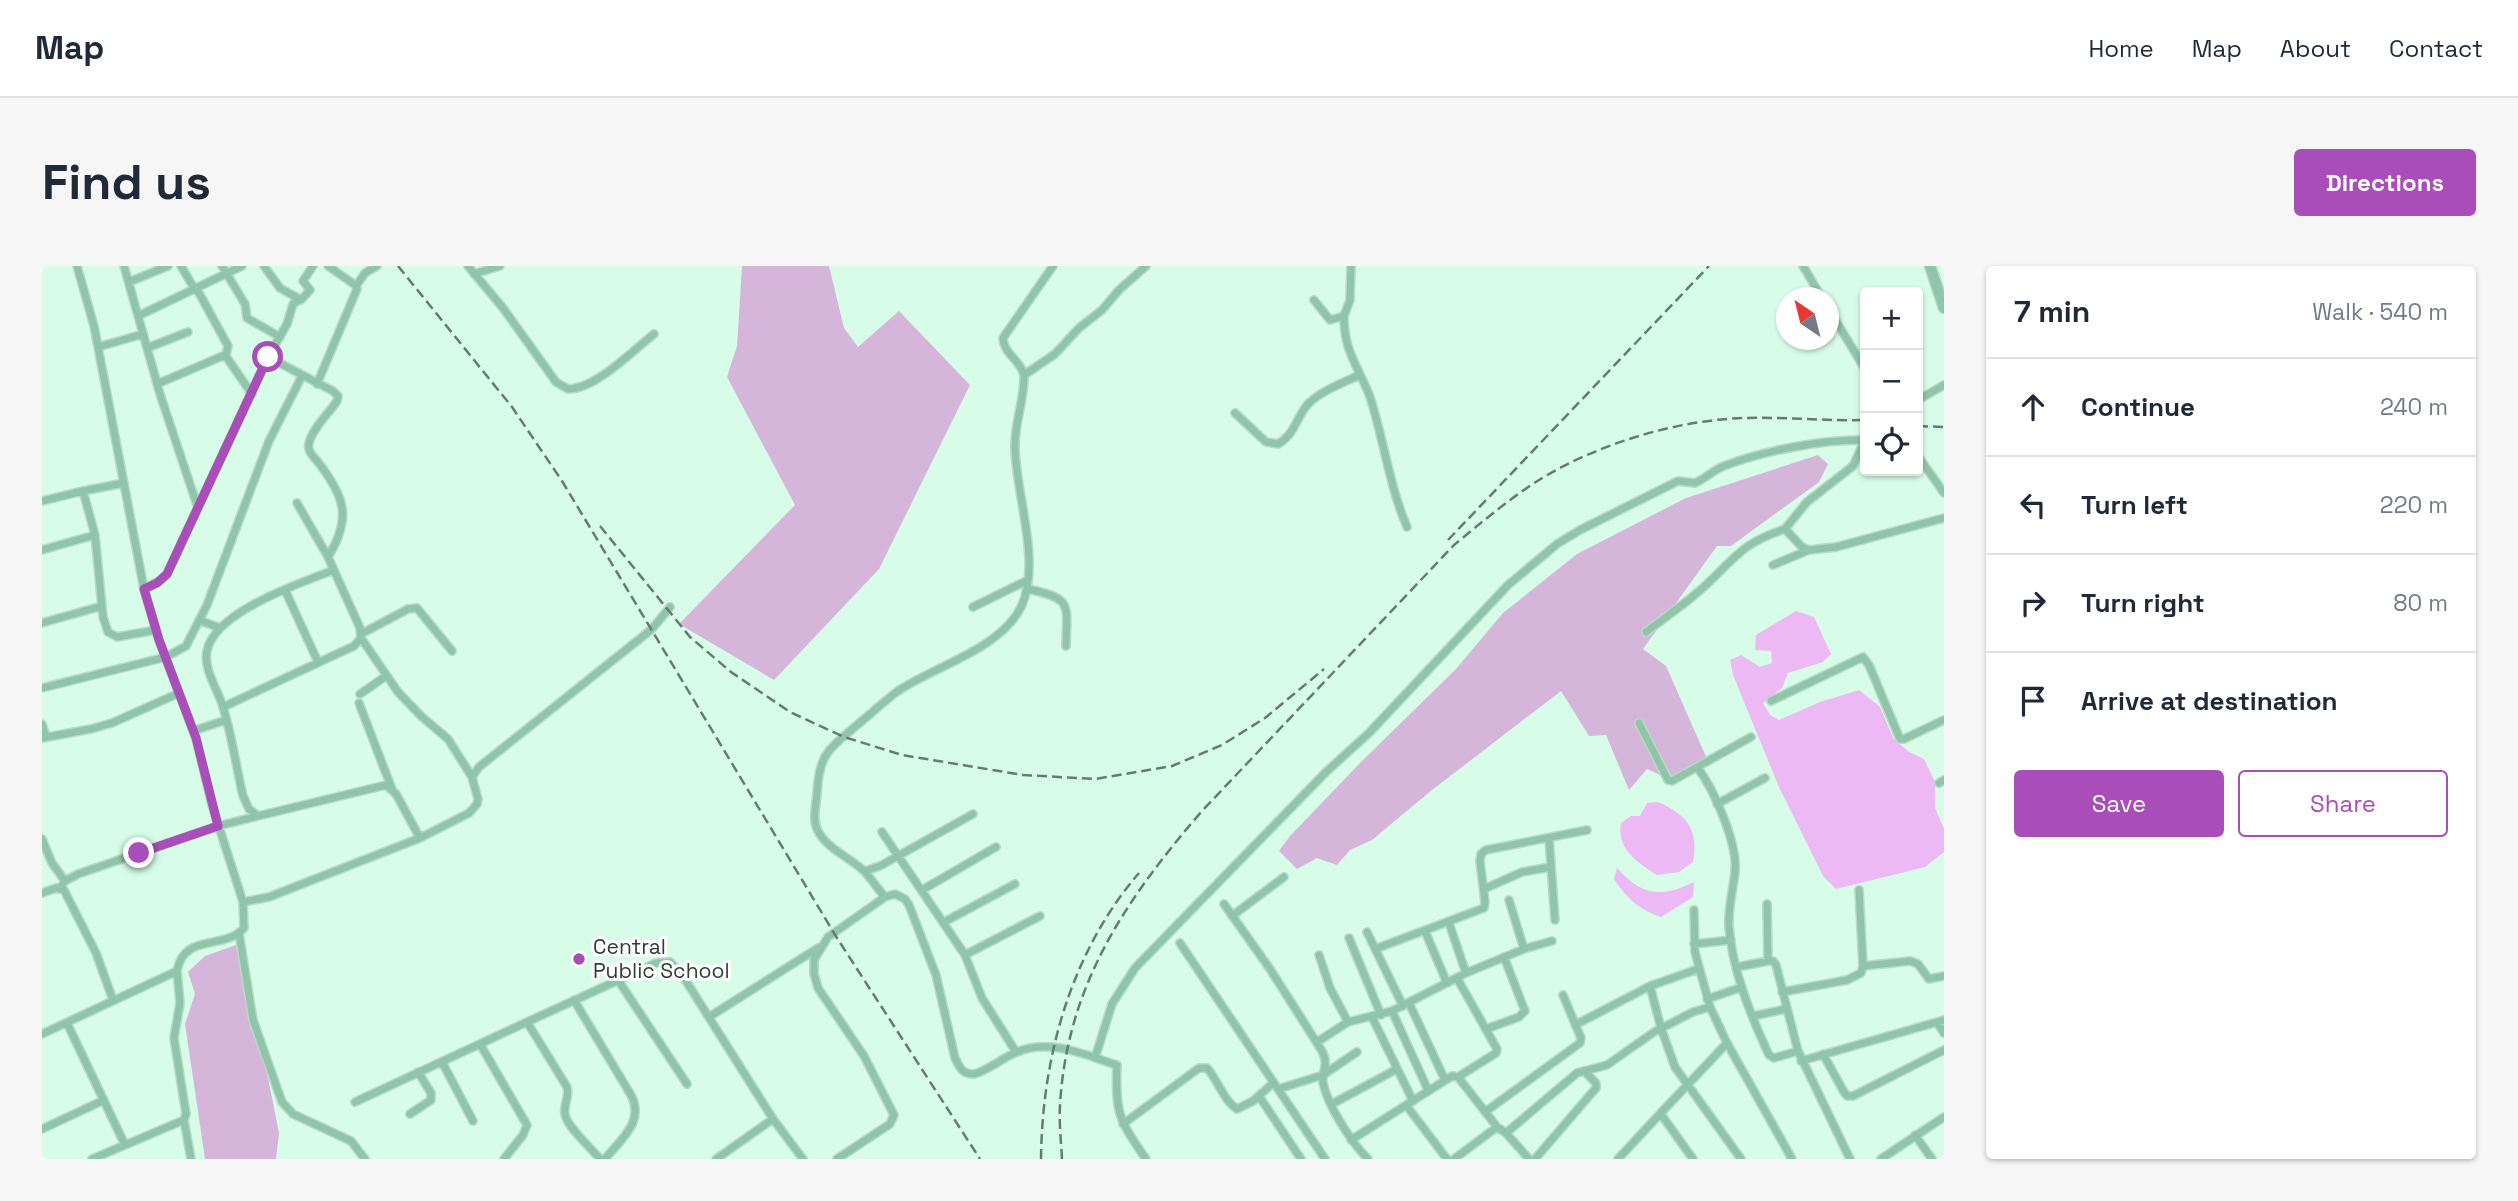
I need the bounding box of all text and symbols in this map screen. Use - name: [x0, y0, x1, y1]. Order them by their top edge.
- text: Map: [35, 27, 104, 69]
- text: Home: [2088, 33, 2154, 64]
- text: Map: [2192, 33, 2242, 64]
- text: About: [2280, 33, 2351, 64]
- text: Contact: [2389, 33, 2483, 64]
- button: Directions: [2294, 149, 2476, 216]
- text: Find us: [42, 151, 211, 213]
- north arrow: [1776, 287, 1839, 350]
- map controls: [1860, 287, 1923, 476]
- button: +: [1860, 287, 1923, 350]
- text: 7 min: [2014, 292, 2090, 331]
- text: Walk · 540 m: [2312, 297, 2448, 327]
- route start: [252, 341, 283, 372]
- button: −: [1860, 350, 1923, 413]
- icon: ahead: [2014, 388, 2052, 426]
- text: Continue: [2081, 390, 2195, 424]
- text: 240 m: [2380, 392, 2448, 422]
- button: locate: [1860, 413, 1923, 476]
- icon: left: [2014, 486, 2052, 524]
- text: Turn left: [2081, 488, 2188, 522]
- text: 220 m: [2380, 490, 2448, 520]
- icon: right: [2014, 584, 2052, 622]
- text: Turn right: [2081, 586, 2205, 620]
- text: 80 m: [2393, 588, 2448, 618]
- icon: arrive: [2014, 682, 2052, 720]
- text: Arrive at destination: [2081, 684, 2338, 718]
- button: Save: [2014, 770, 2224, 837]
- button: Share: [2238, 770, 2448, 837]
- route end: [123, 837, 154, 868]
- place label: Central Public School: [593, 933, 730, 984]
- marker: Central Public School: [571, 951, 587, 967]

